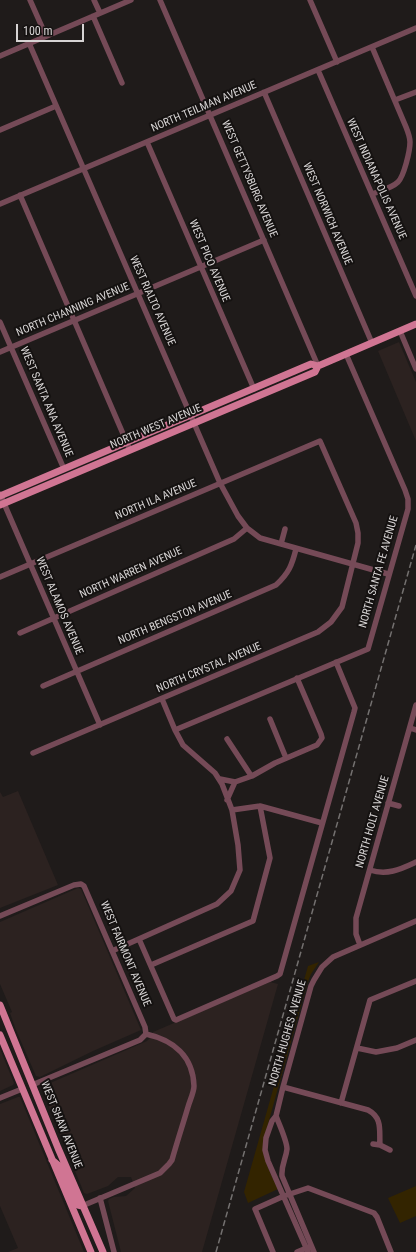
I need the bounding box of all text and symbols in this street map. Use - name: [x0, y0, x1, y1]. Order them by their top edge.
- scale bar: [18, 16, 86, 42]
- text: 100 m: [23, 24, 53, 38]
- street label: NORTH TEILMAN AVENUE: [149, 79, 259, 135]
- street label: WEST INDIANAPOLIS AVENUE: [343, 116, 409, 242]
- street label: WEST GETTYSBURG AVENUE: [218, 118, 280, 240]
- street label: WEST NORWICH AVENUE: [299, 161, 355, 267]
- street label: WEST PICO AVENUE: [186, 218, 232, 304]
- street label: WEST RIALTO AVENUE: [126, 254, 178, 348]
- street label: NORTH CHANNING AVENUE: [14, 280, 132, 340]
- street label: WEST SANTA ANA AVENUE: [17, 345, 75, 459]
- street label: NORTH WEST AVENUE: [108, 402, 204, 452]
- street label: NORTH ILA AVENUE: [113, 477, 199, 523]
- street label: NORTH SANTA FE AVENUE: [357, 514, 401, 630]
- street label: NORTH WARREN AVENUE: [78, 544, 184, 602]
- street label: WEST ALAMOS AVENUE: [32, 555, 86, 657]
- street label: NORTH BENGSTON AVENUE: [116, 588, 234, 648]
- street label: NORTH CRYSTAL AVENUE: [155, 640, 263, 696]
- street label: NORTH HOLT AVENUE: [354, 774, 392, 870]
- street label: WEST FAIRMONT AVENUE: [97, 899, 153, 1009]
- street label: NORTH HUGHES AVENUE: [267, 978, 309, 1088]
- street label: WEST SHAW AVENUE: [37, 1079, 85, 1171]

